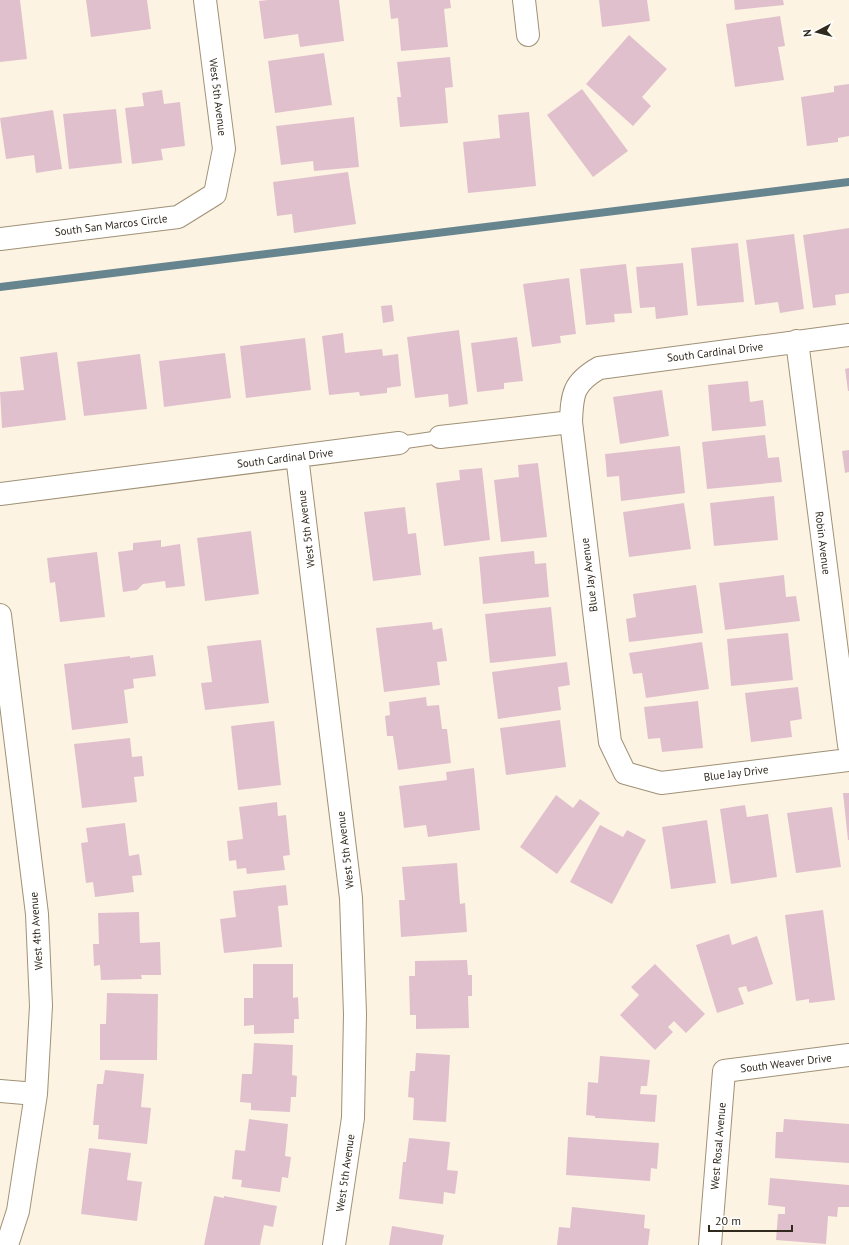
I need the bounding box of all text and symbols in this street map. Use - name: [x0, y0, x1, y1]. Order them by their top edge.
- north arrow: [797, 12, 837, 52]
- text: N: [800, 29, 814, 38]
- street label: West 5th Avenue: [206, 57, 230, 137]
- street label: South San Marcos Circle: [54, 211, 169, 239]
- street label: South Cardinal Drive: [666, 339, 764, 365]
- street label: South Cardinal Drive: [236, 445, 334, 471]
- street label: West 5th Avenue: [294, 489, 318, 569]
- street label: Robin Avenue: [812, 511, 834, 576]
- street label: Blue Jay Avenue: [577, 537, 600, 613]
- street label: Blue Jay Drive: [703, 762, 770, 784]
- street label: West 5th Avenue: [333, 810, 357, 890]
- street label: West 4th Avenue: [26, 891, 46, 971]
- street label: South Weaver Drive: [740, 1050, 833, 1076]
- street label: West Rosal Avenue: [707, 1101, 729, 1190]
- street label: West 5th Avenue: [333, 1133, 357, 1213]
- scale bar: [709, 1207, 792, 1233]
- text: 20 m: [715, 1213, 741, 1228]

